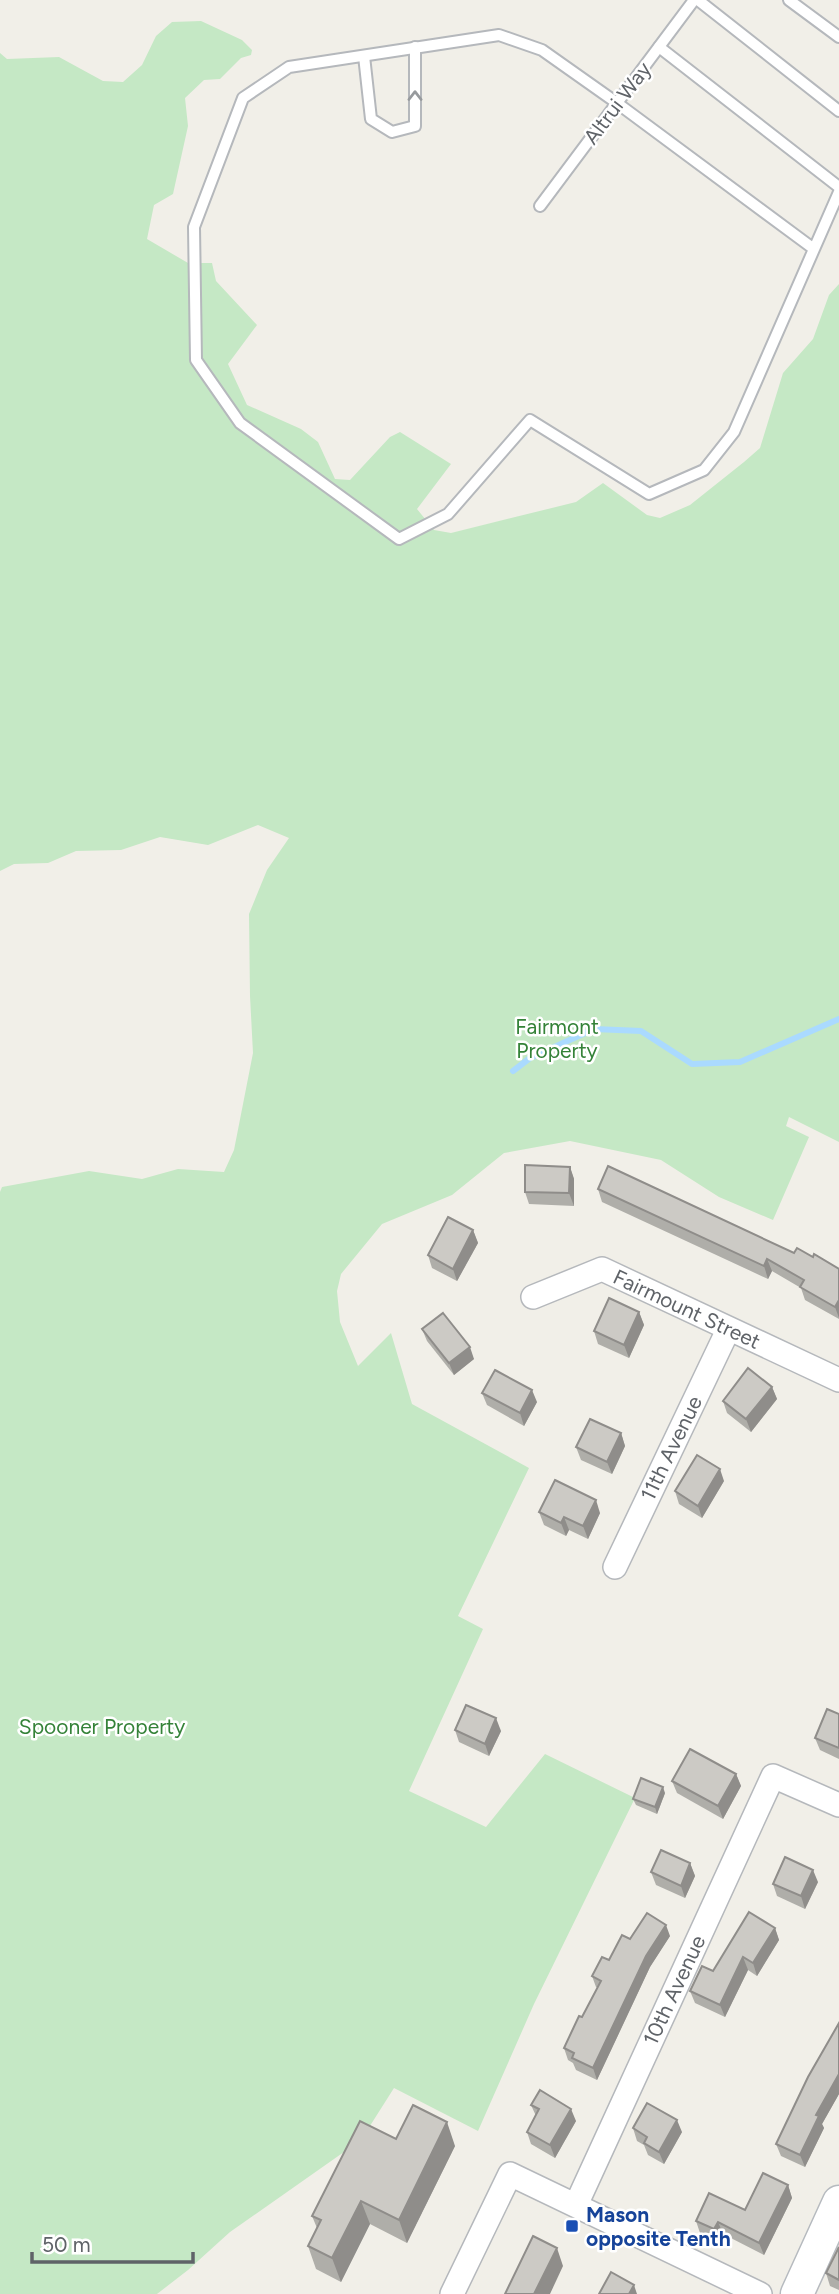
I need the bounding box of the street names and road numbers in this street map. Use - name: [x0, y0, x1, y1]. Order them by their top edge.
- street label: Altrui Way: [578, 57, 656, 149]
- street label: Fairmount Street: [609, 1264, 765, 1354]
- street label: 11th Avenue: [635, 1392, 707, 1504]
- street label: 10th Avenue: [638, 1931, 710, 2049]

